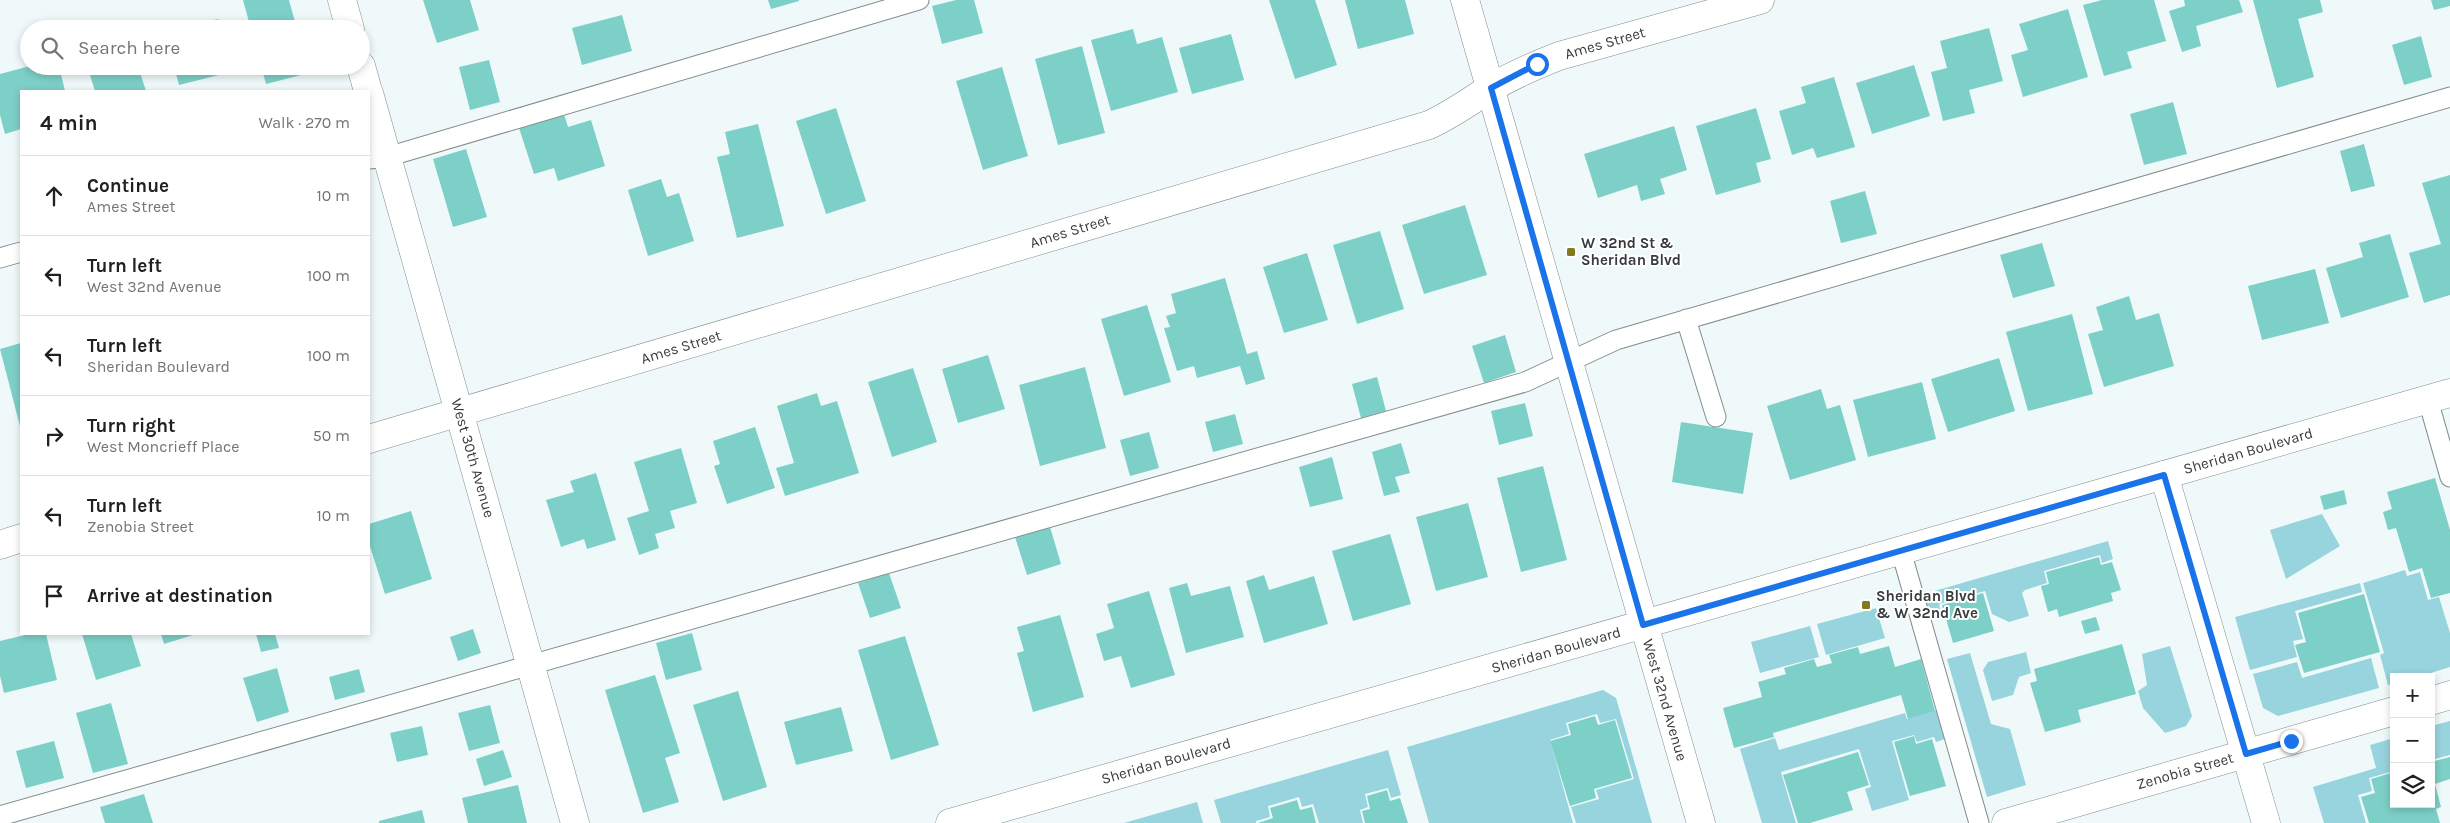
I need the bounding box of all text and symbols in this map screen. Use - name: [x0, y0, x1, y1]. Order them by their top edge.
- search box: [20, 20, 370, 75]
- street label: Ames Street: [1563, 23, 1648, 63]
- icon: search: [38, 34, 66, 62]
- text: Search here: [78, 37, 180, 59]
- route start: [1526, 53, 1549, 76]
- text: 4 min: [40, 111, 98, 135]
- text: Walk · 270 m: [258, 113, 350, 132]
- text: Continue: [87, 175, 169, 197]
- icon: ahead: [40, 182, 68, 210]
- text: 10 m: [316, 186, 350, 205]
- text: Ames Street: [87, 197, 176, 216]
- street label: Ames Street: [1028, 210, 1113, 252]
- place label: W 32nd St & Sheridan Blvd: [1581, 234, 1681, 269]
- marker: W 32nd St & Sheridan Blvd: [1565, 246, 1577, 258]
- text: Turn left: [87, 255, 162, 277]
- icon: left: [40, 262, 68, 290]
- text: 100 m: [307, 266, 350, 285]
- text: West 32nd Avenue: [87, 277, 222, 296]
- street label: Ames Street: [639, 326, 724, 368]
- text: Turn left: [87, 335, 162, 357]
- icon: left: [40, 342, 68, 370]
- text: 100 m: [307, 346, 350, 365]
- text: Sheridan Boulevard: [87, 357, 230, 376]
- street label: West 30th Avenue: [447, 396, 499, 520]
- text: Turn right: [87, 415, 176, 437]
- icon: right: [40, 422, 68, 450]
- street label: Sheridan Boulevard: [2181, 424, 2315, 478]
- text: 50 m: [313, 426, 350, 445]
- text: West Moncrieff Place: [87, 437, 240, 456]
- text: Turn left: [87, 495, 162, 517]
- icon: left: [40, 502, 68, 530]
- text: 10 m: [316, 506, 350, 525]
- text: Zenobia Street: [87, 517, 194, 536]
- icon: arrive: [40, 582, 68, 610]
- text: Arrive at destination: [87, 585, 273, 607]
- place label: Sheridan Blvd & W 32nd Ave: [1876, 587, 1978, 622]
- marker: Sheridan Blvd & W 32nd Ave: [1860, 599, 1872, 611]
- street label: Sheridan Boulevard: [1489, 623, 1623, 677]
- street label: West 32nd Avenue: [1639, 637, 1691, 763]
- map controls: [2390, 673, 2435, 808]
- button: +: [2390, 673, 2435, 718]
- button: −: [2390, 718, 2435, 763]
- route end: [2280, 730, 2303, 753]
- street label: Sheridan Boulevard: [1099, 734, 1233, 788]
- street label: Zenobia Street: [2134, 748, 2236, 793]
- button: layers: [2390, 763, 2435, 808]

